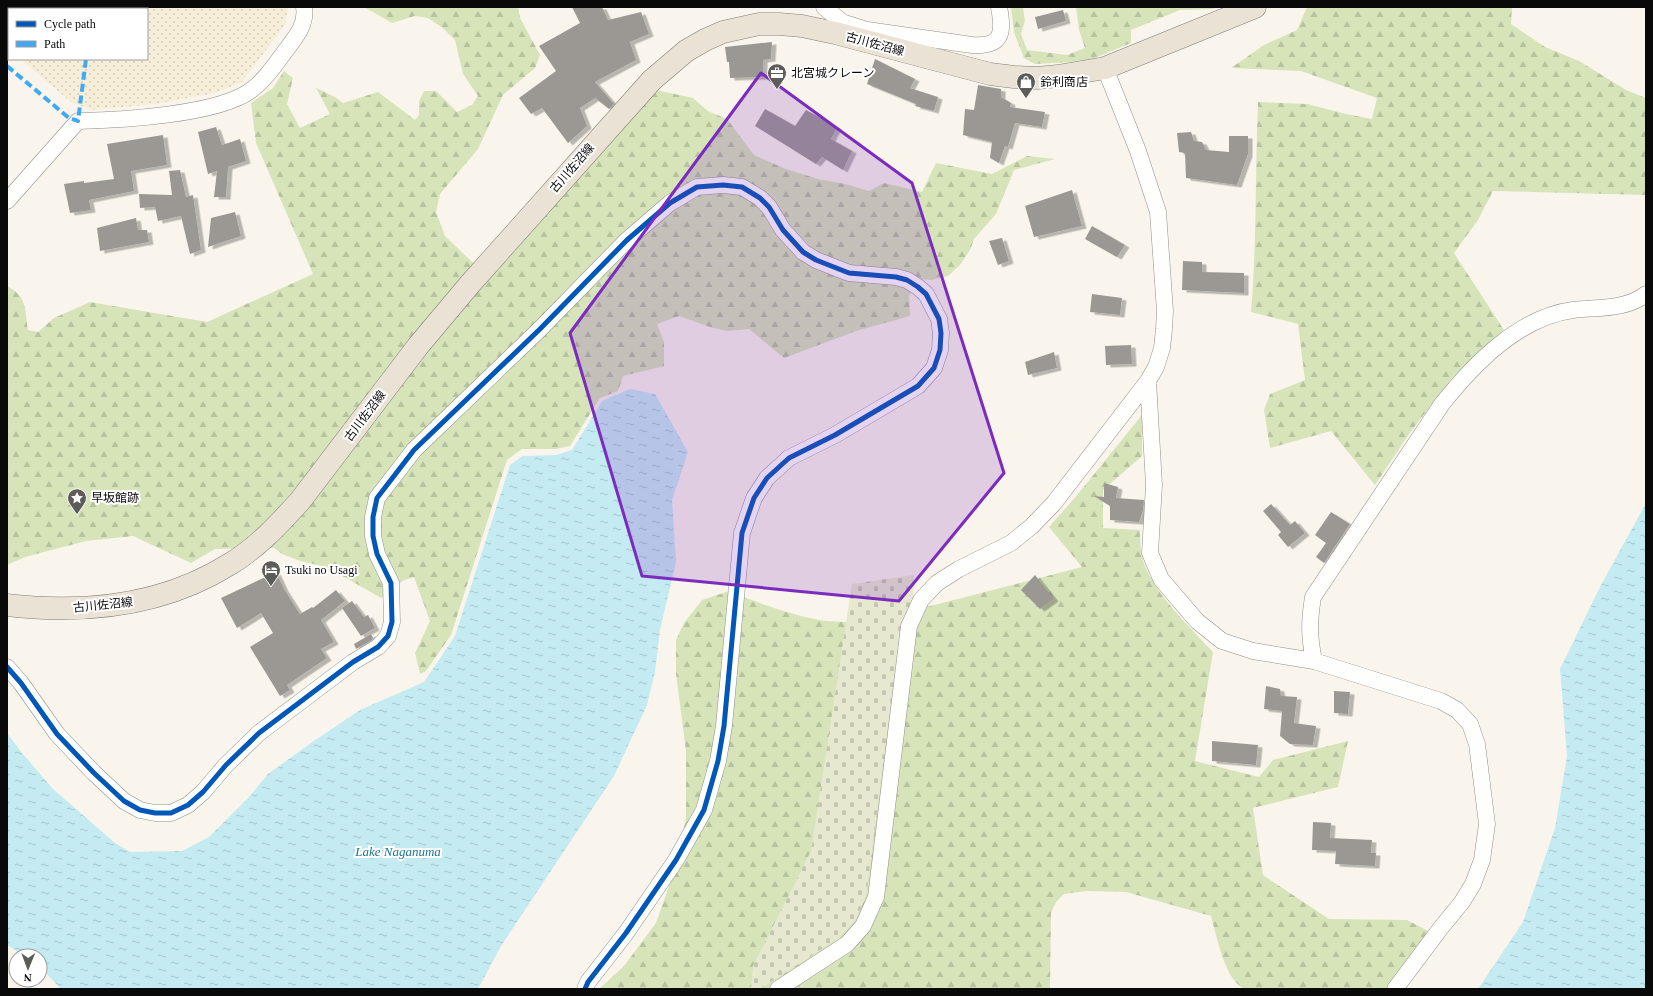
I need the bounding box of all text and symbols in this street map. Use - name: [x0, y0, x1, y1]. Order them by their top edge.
- legend: [8, 8, 148, 60]
- text: Cycle path: [44, 17, 96, 31]
- street label: 古川佐沼線: [844, 29, 906, 59]
- text: Path: [44, 37, 65, 51]
- office icon: 北宮城クレーン: [766, 62, 788, 90]
- place label: 北宮城クレーン: [791, 66, 874, 80]
- shop icon: 鈴利商店: [1015, 71, 1037, 99]
- place label: 鈴利商店: [1040, 75, 1088, 89]
- street label: 古川佐沼線: [547, 141, 597, 195]
- street label: 古川佐沼線: [341, 388, 389, 444]
- place icon: 早坂館跡: [66, 487, 88, 515]
- place label: 早坂館跡: [91, 491, 139, 505]
- hotel icon: Tsuki no Usagi: [260, 559, 282, 587]
- place label: Tsuki no Usagi: [285, 563, 358, 577]
- street label: 古川佐沼線: [72, 595, 134, 615]
- water label: Lake Naganuma: [354, 844, 441, 859]
- north arrow: [8, 948, 48, 988]
- text: N: [24, 972, 32, 984]

